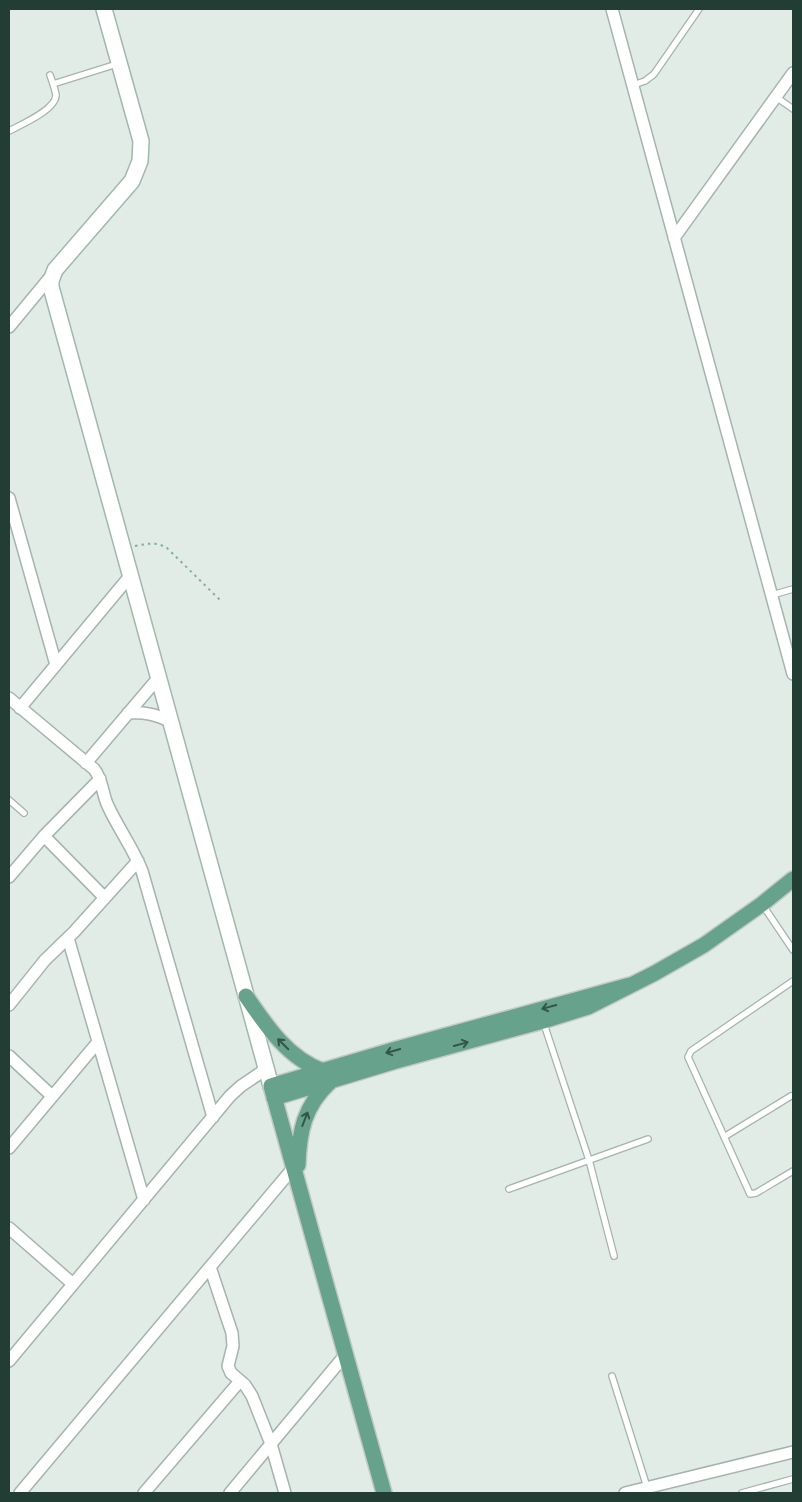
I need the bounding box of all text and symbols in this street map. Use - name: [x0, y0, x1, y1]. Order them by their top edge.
- one-way arrow: [542, 1003, 558, 1013]
- one-way arrow: [277, 1038, 289, 1051]
- one-way arrow: [453, 1038, 469, 1048]
- one-way arrow: [385, 1046, 401, 1056]
- one-way arrow: [301, 1112, 310, 1127]

